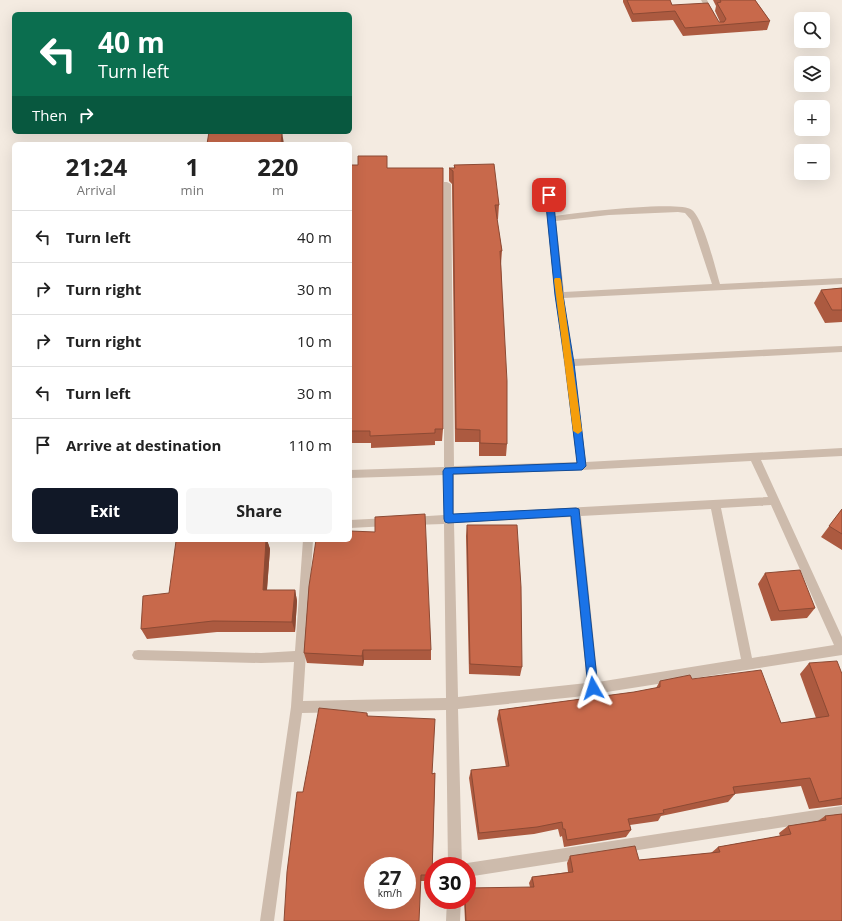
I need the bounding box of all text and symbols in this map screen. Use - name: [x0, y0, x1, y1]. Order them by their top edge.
- map controls: [794, 12, 830, 180]
- button: search: [794, 12, 830, 48]
- text: 40 m: [98, 23, 165, 61]
- icon: left: [32, 28, 84, 80]
- button: layers: [794, 56, 830, 92]
- text: Turn left: [98, 59, 169, 83]
- button: +: [794, 100, 830, 136]
- icon: right: [75, 104, 97, 126]
- text: Then: [32, 105, 67, 125]
- button: −: [794, 144, 830, 180]
- text: 21:24: [65, 150, 127, 183]
- text: 1: [185, 150, 199, 183]
- text: 220: [257, 150, 299, 183]
- pin: [532, 178, 566, 212]
- text: Arrival: [77, 181, 116, 199]
- text: min: [181, 181, 204, 199]
- text: m: [272, 181, 284, 199]
- icon: arrive: [538, 184, 560, 206]
- icon: left: [32, 226, 54, 248]
- text: Turn left: [66, 227, 131, 247]
- text: 40 m: [297, 227, 332, 247]
- icon: right: [32, 278, 54, 300]
- text: Turn right: [66, 279, 141, 299]
- text: 30 m: [297, 279, 332, 299]
- icon: right: [32, 330, 54, 352]
- text: Turn right: [66, 331, 141, 351]
- text: 10 m: [297, 331, 332, 351]
- icon: left: [32, 382, 54, 404]
- text: Turn left: [66, 383, 131, 403]
- text: 30 m: [297, 383, 332, 403]
- icon: arrive: [32, 434, 54, 456]
- text: Arrive at destination: [66, 435, 221, 455]
- text: 110 m: [288, 435, 332, 455]
- button: Exit: [32, 488, 178, 534]
- button: Share: [186, 488, 332, 534]
- position arrow: [572, 667, 614, 709]
- speed limit sign: 30: [424, 857, 476, 909]
- text: 27: [379, 864, 401, 891]
- text: km/h: [378, 886, 402, 900]

